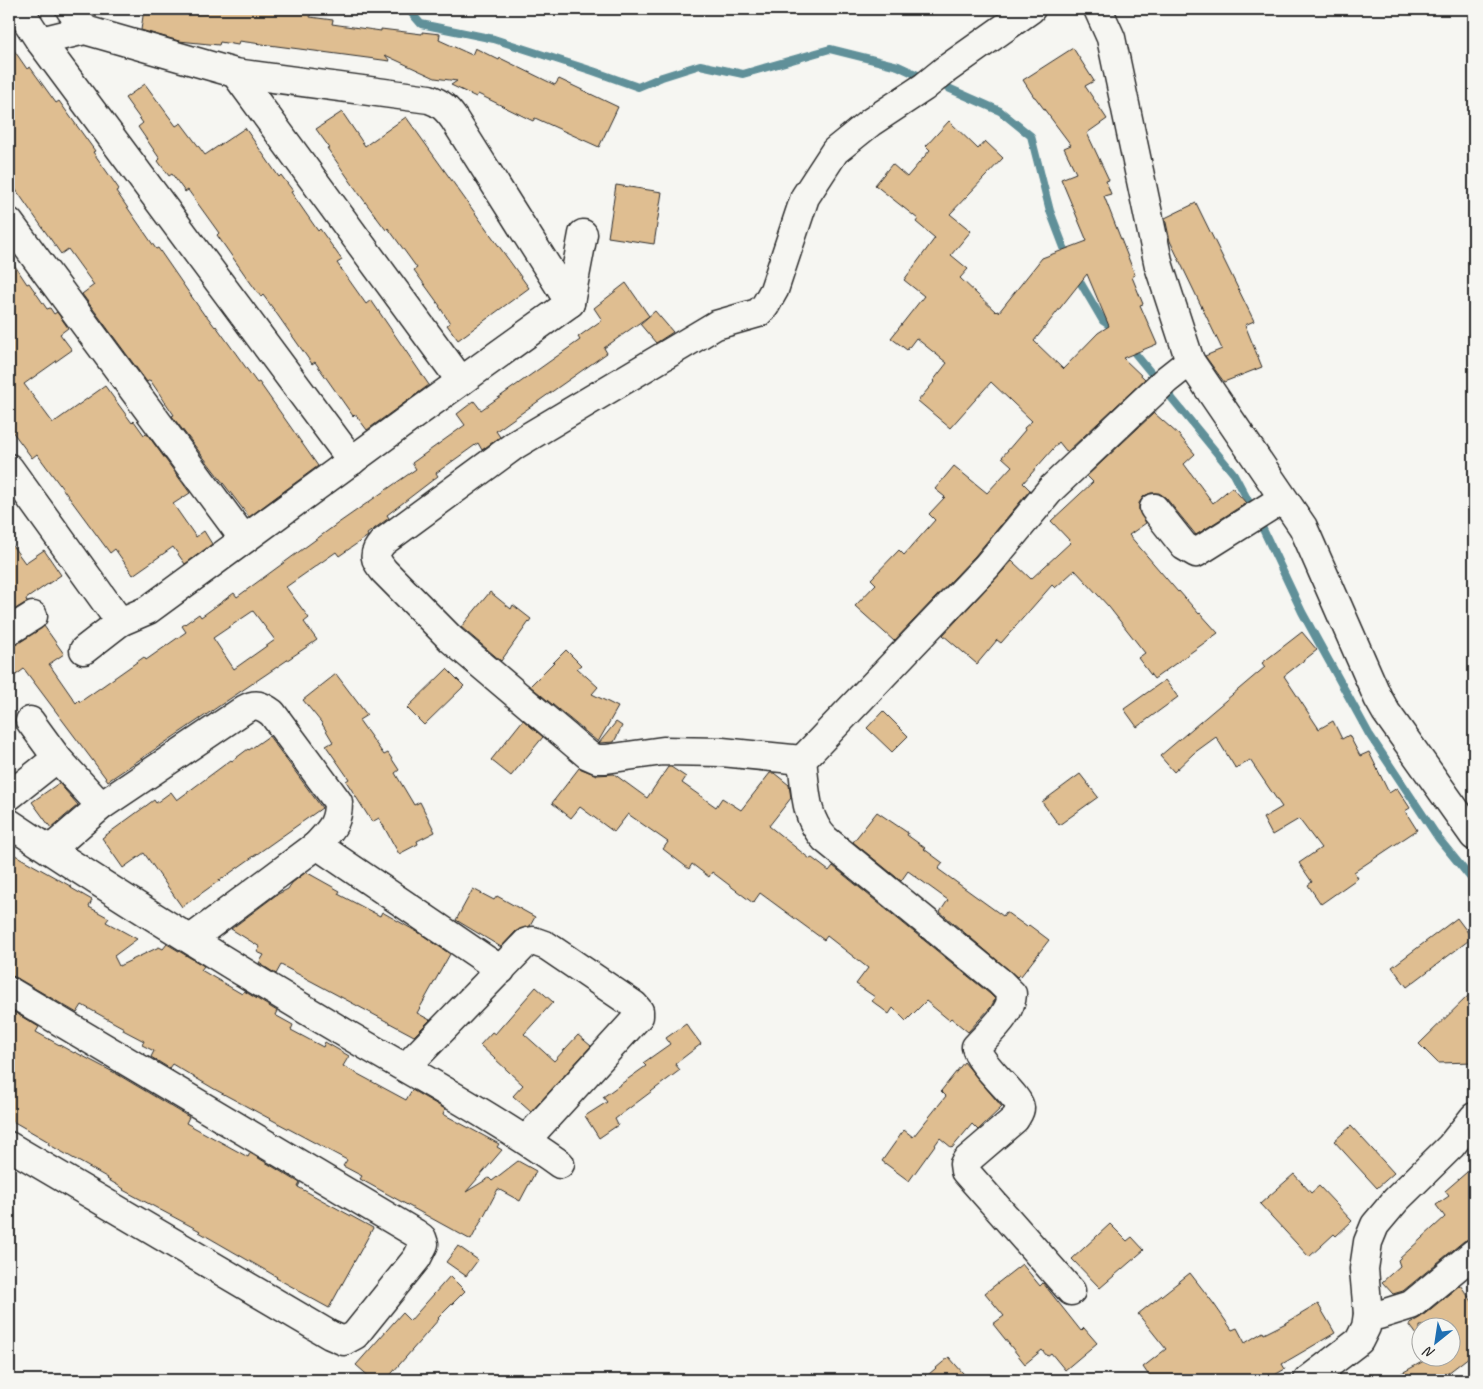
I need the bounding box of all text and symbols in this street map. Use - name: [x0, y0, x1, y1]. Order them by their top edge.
- north arrow: [1410, 1316, 1460, 1366]
- text: N: [1420, 1342, 1438, 1362]

